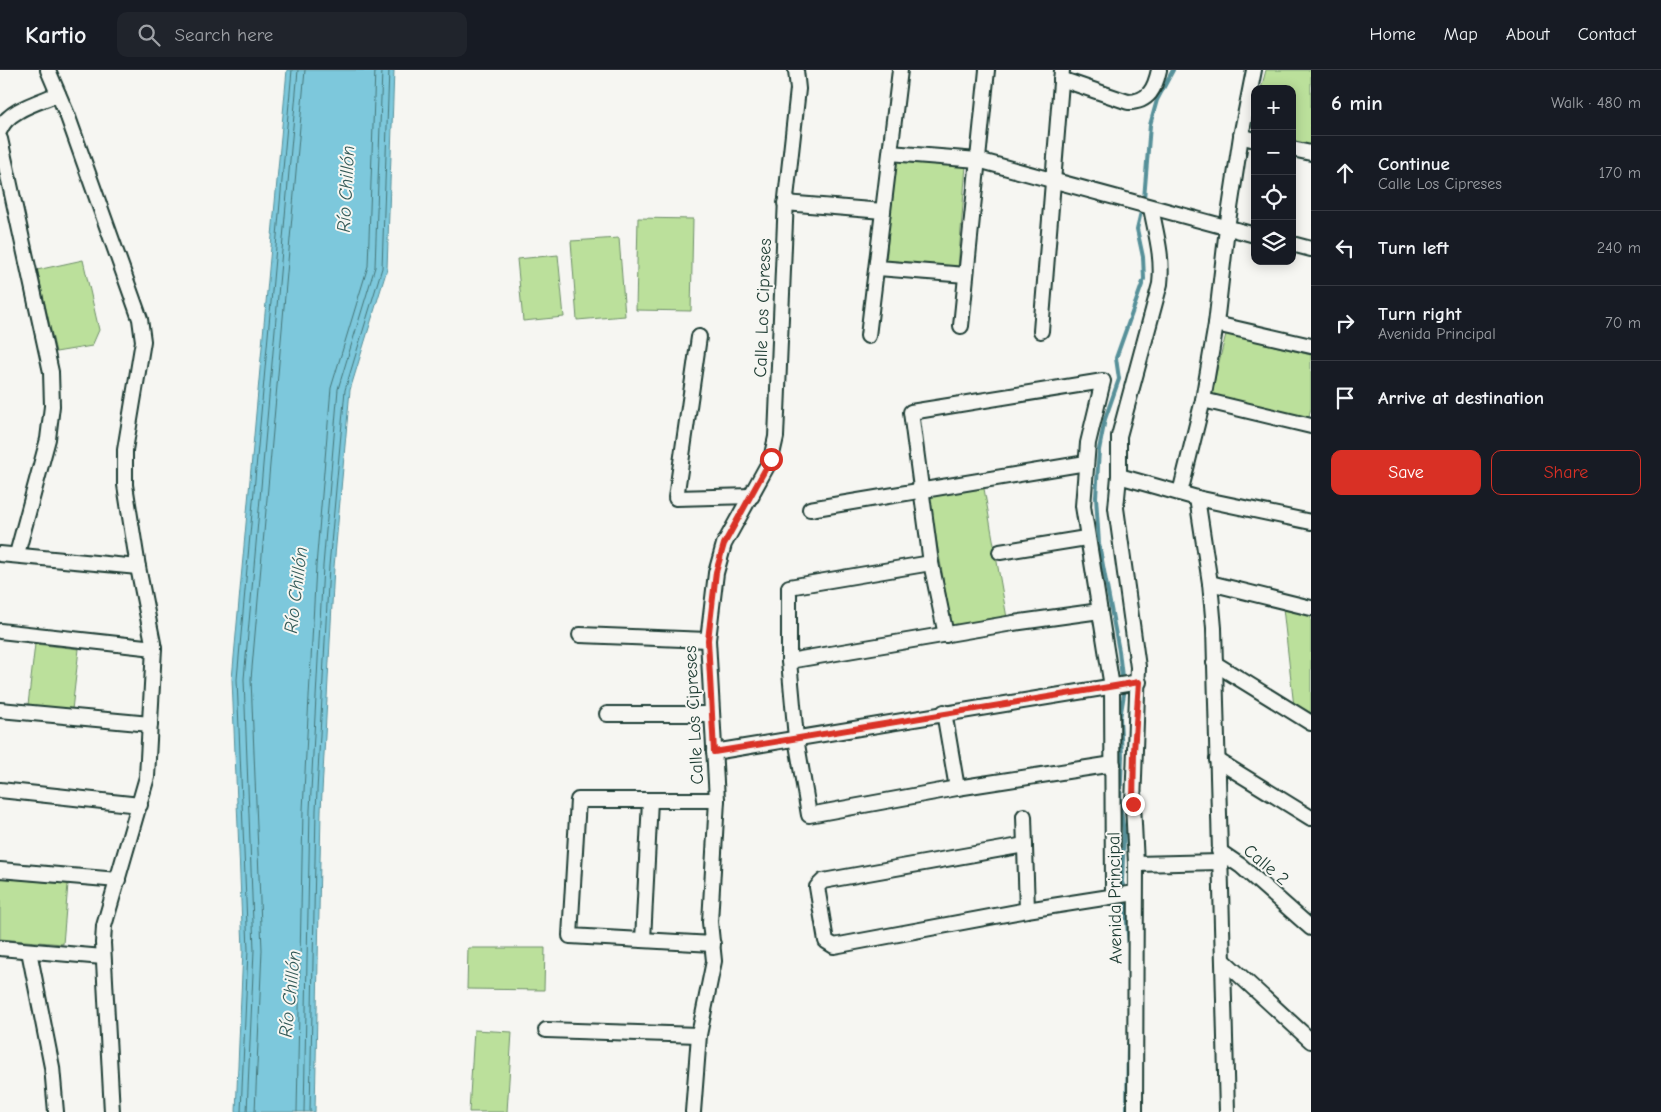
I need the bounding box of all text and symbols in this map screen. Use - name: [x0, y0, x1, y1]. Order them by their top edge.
- search box: [117, 12, 467, 57]
- text: Kartio: [25, 21, 87, 49]
- icon: search: [135, 21, 163, 49]
- text: Search here: [175, 24, 273, 46]
- text: Home: [1369, 24, 1416, 45]
- text: Map: [1444, 24, 1478, 45]
- text: About: [1506, 24, 1550, 45]
- text: Contact: [1578, 24, 1636, 45]
- map controls: [1251, 85, 1296, 265]
- button: +: [1251, 85, 1296, 130]
- text: 6 min: [1331, 91, 1383, 115]
- text: Walk · 480 m: [1551, 94, 1641, 112]
- button: −: [1251, 130, 1296, 175]
- water label: Río Chillón: [333, 145, 359, 233]
- text: Continue: [1378, 153, 1450, 175]
- icon: ahead: [1331, 159, 1359, 187]
- text: 170 m: [1599, 164, 1641, 182]
- button: locate: [1251, 175, 1296, 220]
- text: Calle Los Cipreses: [1378, 175, 1502, 193]
- button: layers: [1251, 220, 1296, 265]
- icon: left: [1331, 234, 1359, 262]
- text: Turn left: [1378, 237, 1449, 259]
- street label: Calle Los Cipreses: [750, 238, 776, 378]
- text: 240 m: [1597, 239, 1641, 257]
- text: Turn right: [1378, 303, 1462, 325]
- icon: right: [1331, 309, 1359, 337]
- text: 70 m: [1605, 314, 1641, 332]
- text: Avenida Principal: [1378, 325, 1496, 343]
- icon: arrive: [1331, 384, 1359, 412]
- text: Arrive at destination: [1378, 387, 1544, 409]
- route start: [760, 448, 783, 471]
- button: Save: [1331, 450, 1481, 495]
- button: Share: [1491, 450, 1641, 495]
- water label: Río Chillón: [280, 545, 312, 635]
- street label: Calle Los Cipreses: [680, 645, 708, 785]
- route end: [1122, 793, 1145, 816]
- street label: Avenida Principal: [1103, 832, 1127, 964]
- street label: Calle 2: [1239, 840, 1293, 890]
- water label: Río Chillón: [275, 950, 305, 1038]

